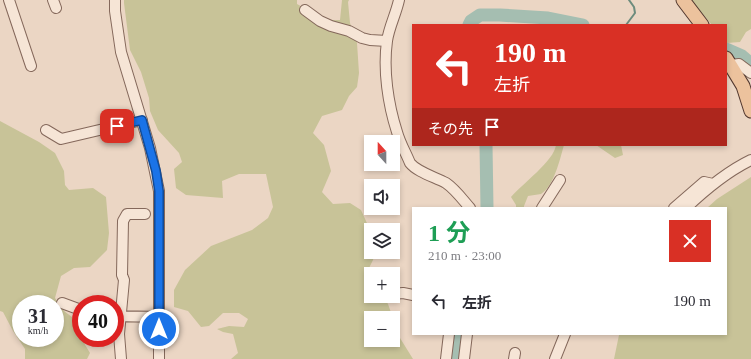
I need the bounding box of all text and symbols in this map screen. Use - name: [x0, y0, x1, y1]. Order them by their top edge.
- text: 190 m: [494, 37, 566, 68]
- icon: left: [428, 40, 480, 92]
- text: 左折: [494, 75, 530, 95]
- pin: [100, 109, 134, 143]
- icon: arrive: [106, 115, 128, 137]
- icon: arrive: [481, 116, 503, 138]
- text: その先: [428, 121, 473, 137]
- north arrow: [364, 135, 400, 171]
- map controls: [364, 135, 400, 347]
- button: sound: [364, 179, 400, 215]
- text: 1 分: [428, 220, 470, 246]
- button: close: [669, 220, 711, 262]
- button: layers: [364, 223, 400, 259]
- text: 210 m · 23:00: [428, 248, 501, 263]
- button: +: [364, 267, 400, 303]
- icon: left: [428, 290, 450, 312]
- text: 190 m: [673, 293, 711, 309]
- speed limit sign: 40: [72, 295, 124, 347]
- text: 左折: [462, 295, 492, 311]
- text: 31: [28, 305, 48, 327]
- position arrow: [138, 308, 180, 350]
- button: −: [364, 311, 400, 347]
- text: km/h: [28, 325, 48, 336]

